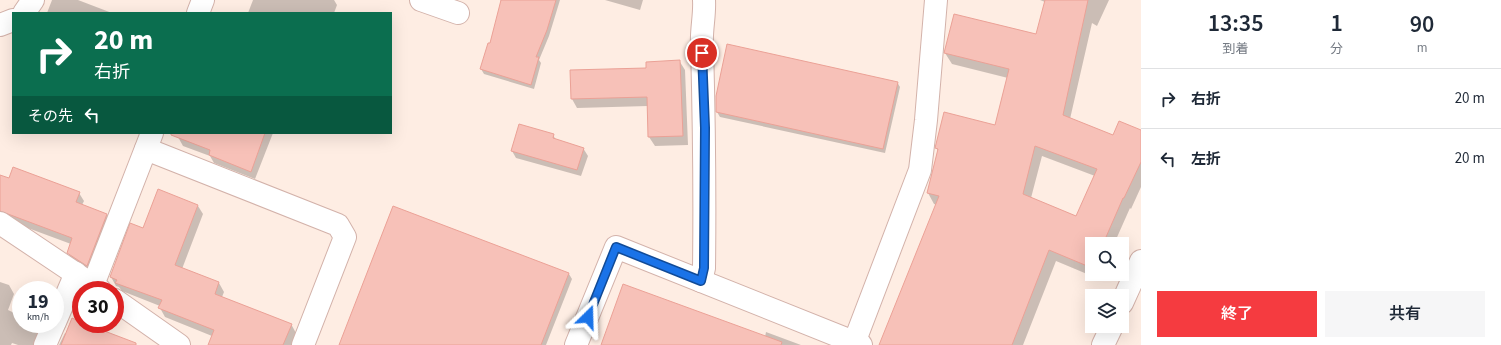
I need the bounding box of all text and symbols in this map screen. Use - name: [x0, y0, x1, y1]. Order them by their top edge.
- text: 13:35: [1208, 6, 1263, 41]
- text: 1: [1330, 6, 1343, 41]
- text: 90: [1410, 7, 1434, 42]
- text: 20 m: [94, 20, 153, 60]
- icon: right: [28, 28, 80, 80]
- pin: [685, 36, 719, 70]
- text: m: [1417, 39, 1427, 57]
- text: 到着: [1223, 40, 1249, 58]
- text: 分: [1330, 40, 1343, 58]
- icon: arrive: [691, 42, 713, 64]
- text: 右折: [94, 60, 130, 85]
- icon: right: [1157, 88, 1179, 110]
- text: 20 m: [1455, 88, 1485, 109]
- text: 右折: [1191, 89, 1221, 110]
- icon: left: [81, 104, 103, 126]
- text: その先: [28, 106, 73, 127]
- icon: left: [1157, 148, 1179, 170]
- text: 20 m: [1455, 148, 1485, 169]
- text: 左折: [1191, 149, 1221, 170]
- map controls: [1085, 237, 1129, 333]
- button: search: [1085, 237, 1129, 281]
- speed limit sign: 30: [72, 281, 124, 333]
- text: 19: [27, 288, 49, 316]
- button: layers: [1085, 289, 1129, 333]
- button: 終了: [1157, 291, 1317, 337]
- button: 共有: [1325, 291, 1485, 337]
- position arrow: [567, 296, 609, 338]
- text: km/h: [27, 310, 49, 324]

